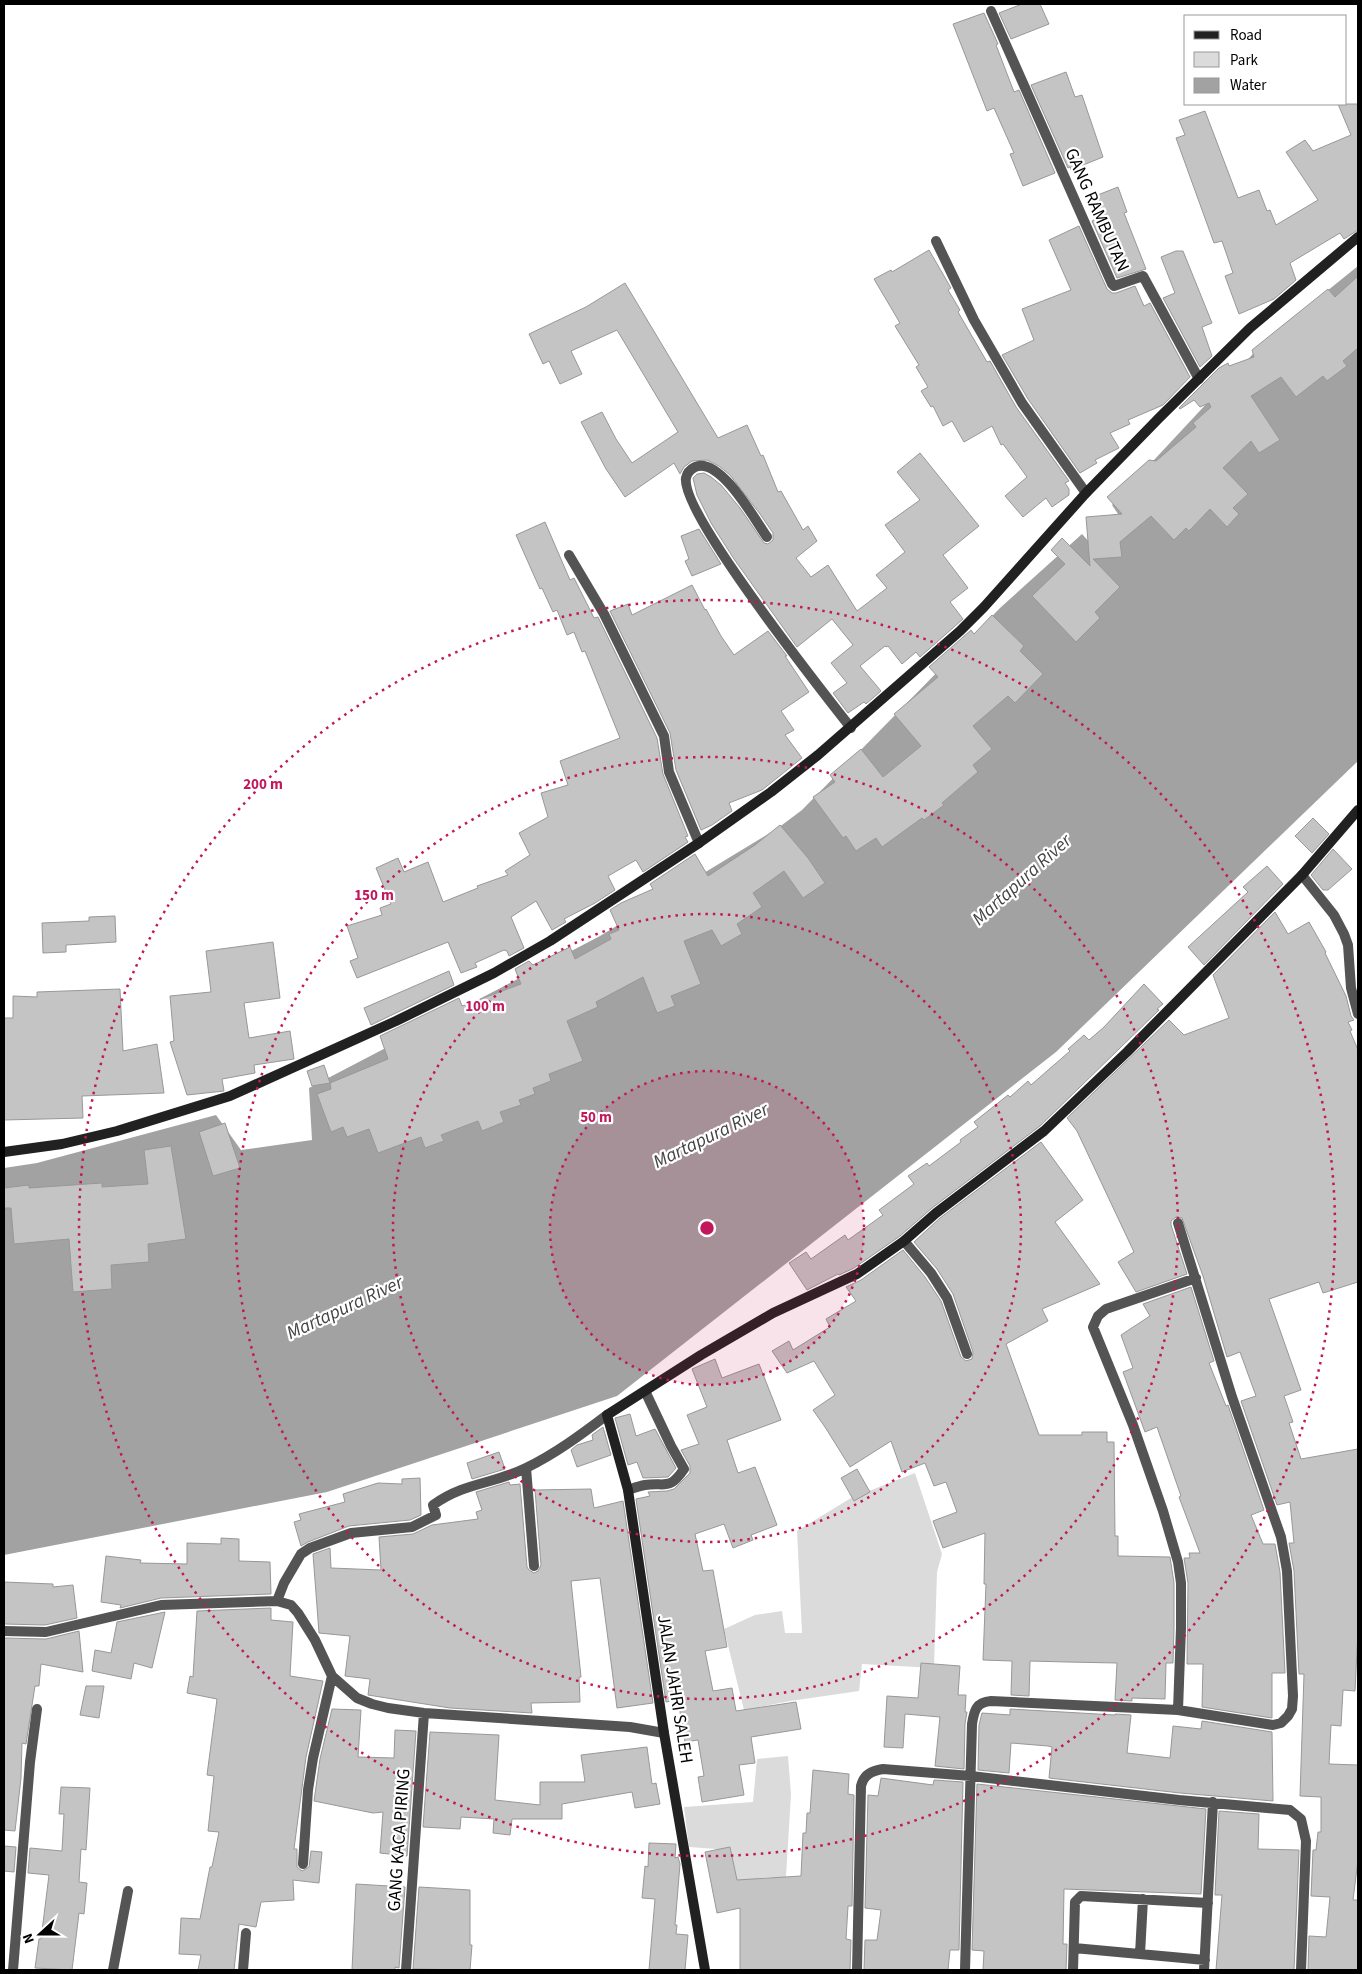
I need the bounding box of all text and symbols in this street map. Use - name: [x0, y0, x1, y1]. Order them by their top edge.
- legend: [1184, 15, 1347, 105]
- text: Road: [1230, 25, 1262, 46]
- text: Park: [1230, 50, 1259, 71]
- text: Water: [1230, 75, 1267, 96]
- street label: GANG RAMBUTAN: [1059, 144, 1135, 276]
- text: 200 m: [243, 774, 283, 795]
- water label: Martapura River: [966, 827, 1079, 932]
- text: 150 m: [354, 885, 394, 906]
- text: 100 m: [465, 996, 505, 1017]
- water label: Martapura River: [649, 1096, 775, 1176]
- text: 50 m: [580, 1107, 612, 1128]
- centre of rings: [698, 1219, 716, 1237]
- water label: Martapura River: [282, 1269, 409, 1347]
- street label: JALAN JAHRI SALEH: [651, 1613, 699, 1765]
- street label: GANG KACA PIRING: [382, 1768, 416, 1912]
- north arrow: [15, 1909, 65, 1959]
- text: N: [18, 1930, 40, 1946]

